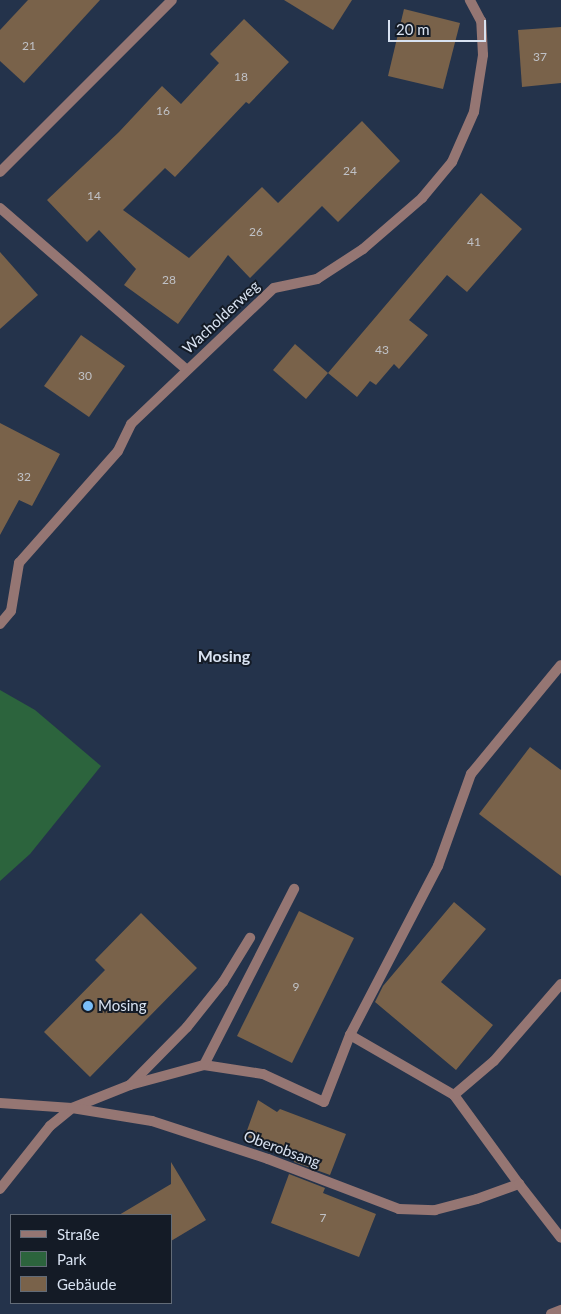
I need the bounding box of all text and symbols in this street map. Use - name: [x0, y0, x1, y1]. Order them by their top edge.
- scale bar: [391, 10, 488, 42]
- text: 20 m: [396, 20, 430, 38]
- house number: 21: [22, 39, 36, 53]
- house number: 37: [533, 50, 547, 64]
- house number: 18: [234, 70, 248, 84]
- house number: 16: [156, 104, 170, 118]
- house number: 24: [343, 164, 357, 178]
- house number: 14: [87, 189, 101, 203]
- house number: 26: [249, 225, 263, 239]
- house number: 41: [467, 235, 481, 249]
- house number: 28: [162, 273, 176, 287]
- street label: Wacholderweg: [179, 277, 263, 357]
- house number: 43: [375, 343, 389, 357]
- house number: 30: [78, 369, 92, 383]
- house number: 32: [17, 470, 31, 484]
- district label: Mosing: [198, 646, 250, 666]
- house number: 9: [293, 980, 299, 994]
- place label: Mosing: [98, 997, 146, 1015]
- marker: Mosing: [82, 1000, 94, 1012]
- street label: Oberobsang: [241, 1127, 323, 1171]
- house number: 7: [320, 1211, 326, 1225]
- legend: [10, 1214, 172, 1304]
- text: Straße: [57, 1225, 100, 1243]
- text: Park: [57, 1250, 86, 1268]
- text: Gebäude: [57, 1275, 116, 1293]

